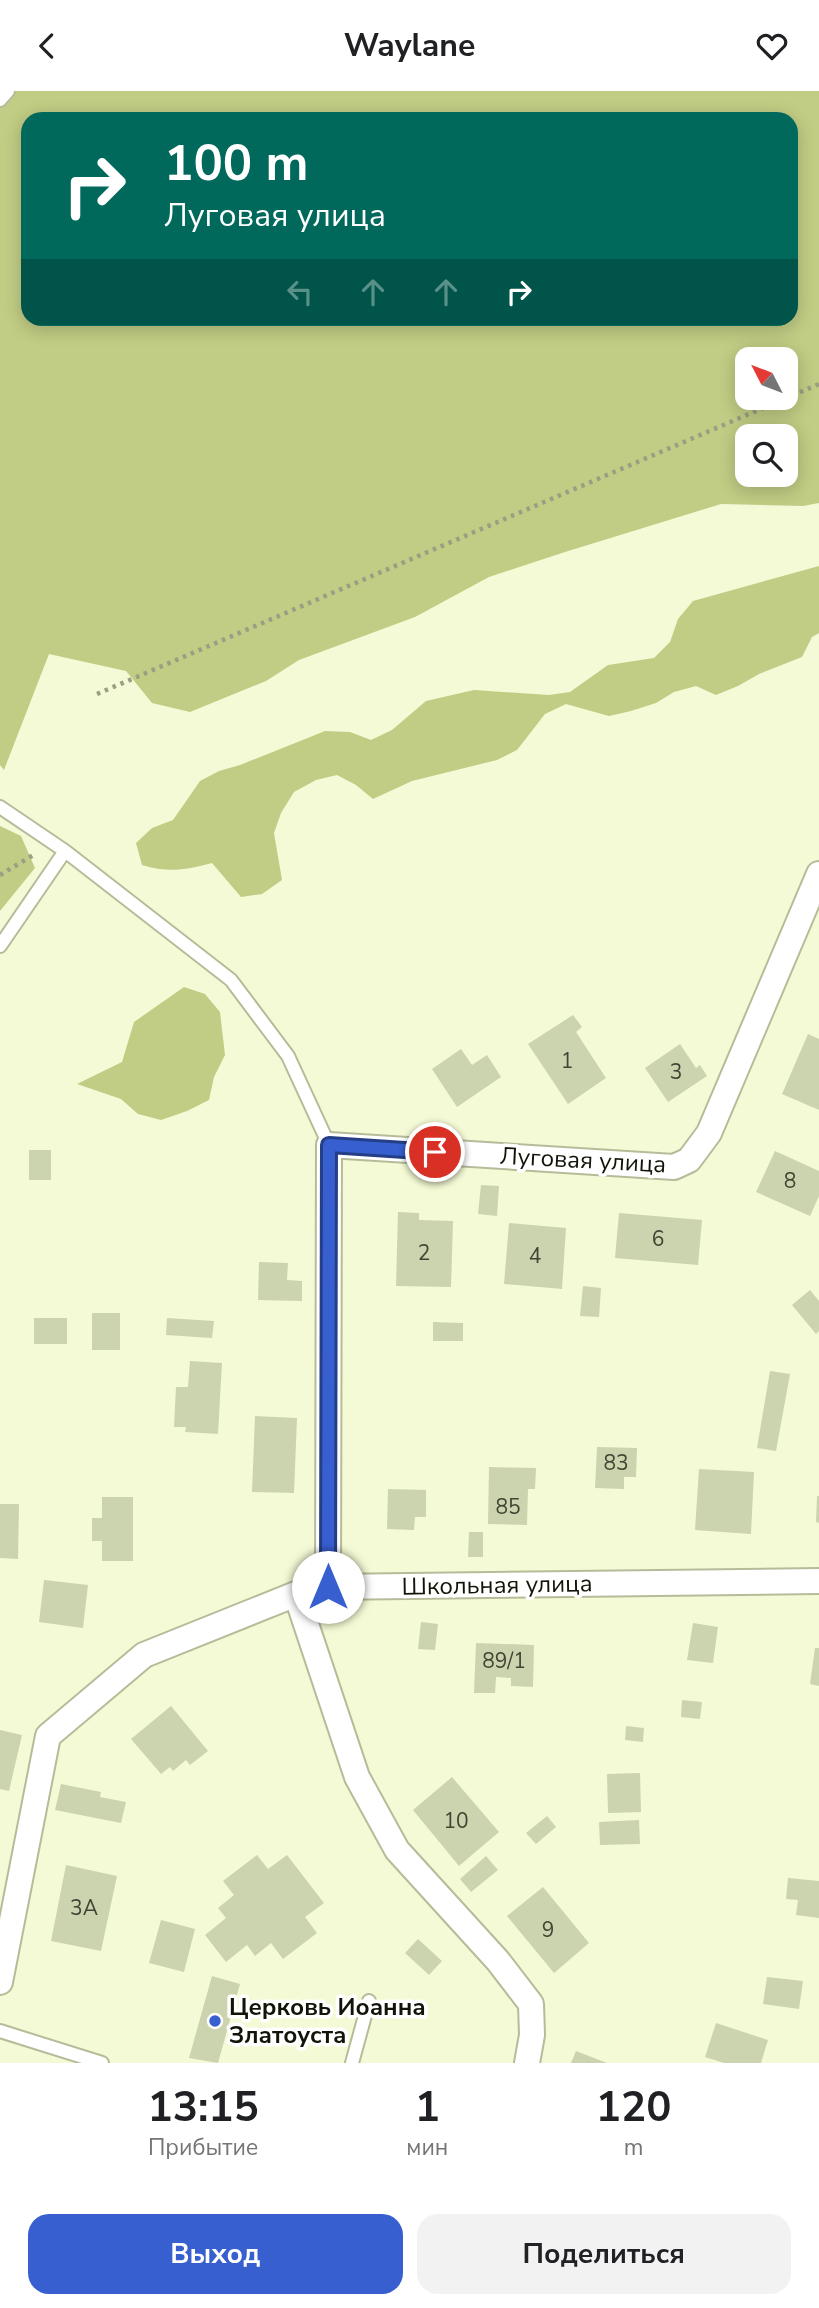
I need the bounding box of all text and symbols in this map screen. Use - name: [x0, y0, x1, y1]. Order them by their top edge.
- text: Waylane: [344, 24, 475, 67]
- icon: back: [28, 27, 66, 65]
- icon: heart: [753, 27, 791, 65]
- text: 100 m: [164, 130, 308, 197]
- icon: right: [49, 140, 140, 231]
- text: Луговая улица: [164, 194, 386, 237]
- icon: left: [281, 273, 319, 311]
- icon: ahead: [354, 273, 392, 311]
- icon: ahead: [427, 273, 465, 311]
- icon: right: [500, 273, 538, 311]
- north arrow: [735, 347, 798, 409]
- map controls: [735, 347, 798, 487]
- button: search: [735, 424, 798, 487]
- house number: 1: [561, 1047, 573, 1075]
- house number: 3: [670, 1058, 682, 1086]
- pin: [405, 1122, 465, 1182]
- icon: arrive: [416, 1133, 454, 1171]
- street label: Луговая улица: [499, 1140, 667, 1180]
- house number: 8: [784, 1167, 796, 1195]
- house number: 6: [652, 1225, 664, 1253]
- house number: 2: [418, 1239, 430, 1267]
- house number: 4: [529, 1242, 541, 1270]
- house number: 83: [603, 1449, 629, 1477]
- house number: 85: [495, 1493, 521, 1521]
- position arrow: [291, 1550, 365, 1624]
- street label: Школьная улица: [401, 1567, 593, 1603]
- house number: 89/1: [482, 1647, 526, 1675]
- house number: 10: [443, 1807, 469, 1835]
- house number: 3А: [70, 1894, 98, 1922]
- house number: 9: [542, 1916, 554, 1944]
- place label: Церковь Иоанна Златоуста: [229, 1991, 426, 2051]
- marker: Церковь Иоанна Златоуста: [207, 2013, 223, 2029]
- text: 13:15: [148, 2079, 259, 2136]
- text: 1: [415, 2079, 440, 2136]
- text: 120: [596, 2079, 671, 2136]
- text: Прибытие: [148, 2132, 258, 2163]
- text: мин: [406, 2132, 448, 2163]
- text: m: [624, 2132, 644, 2163]
- button: Выход: [28, 2214, 403, 2294]
- button: Поделиться: [417, 2214, 791, 2294]

